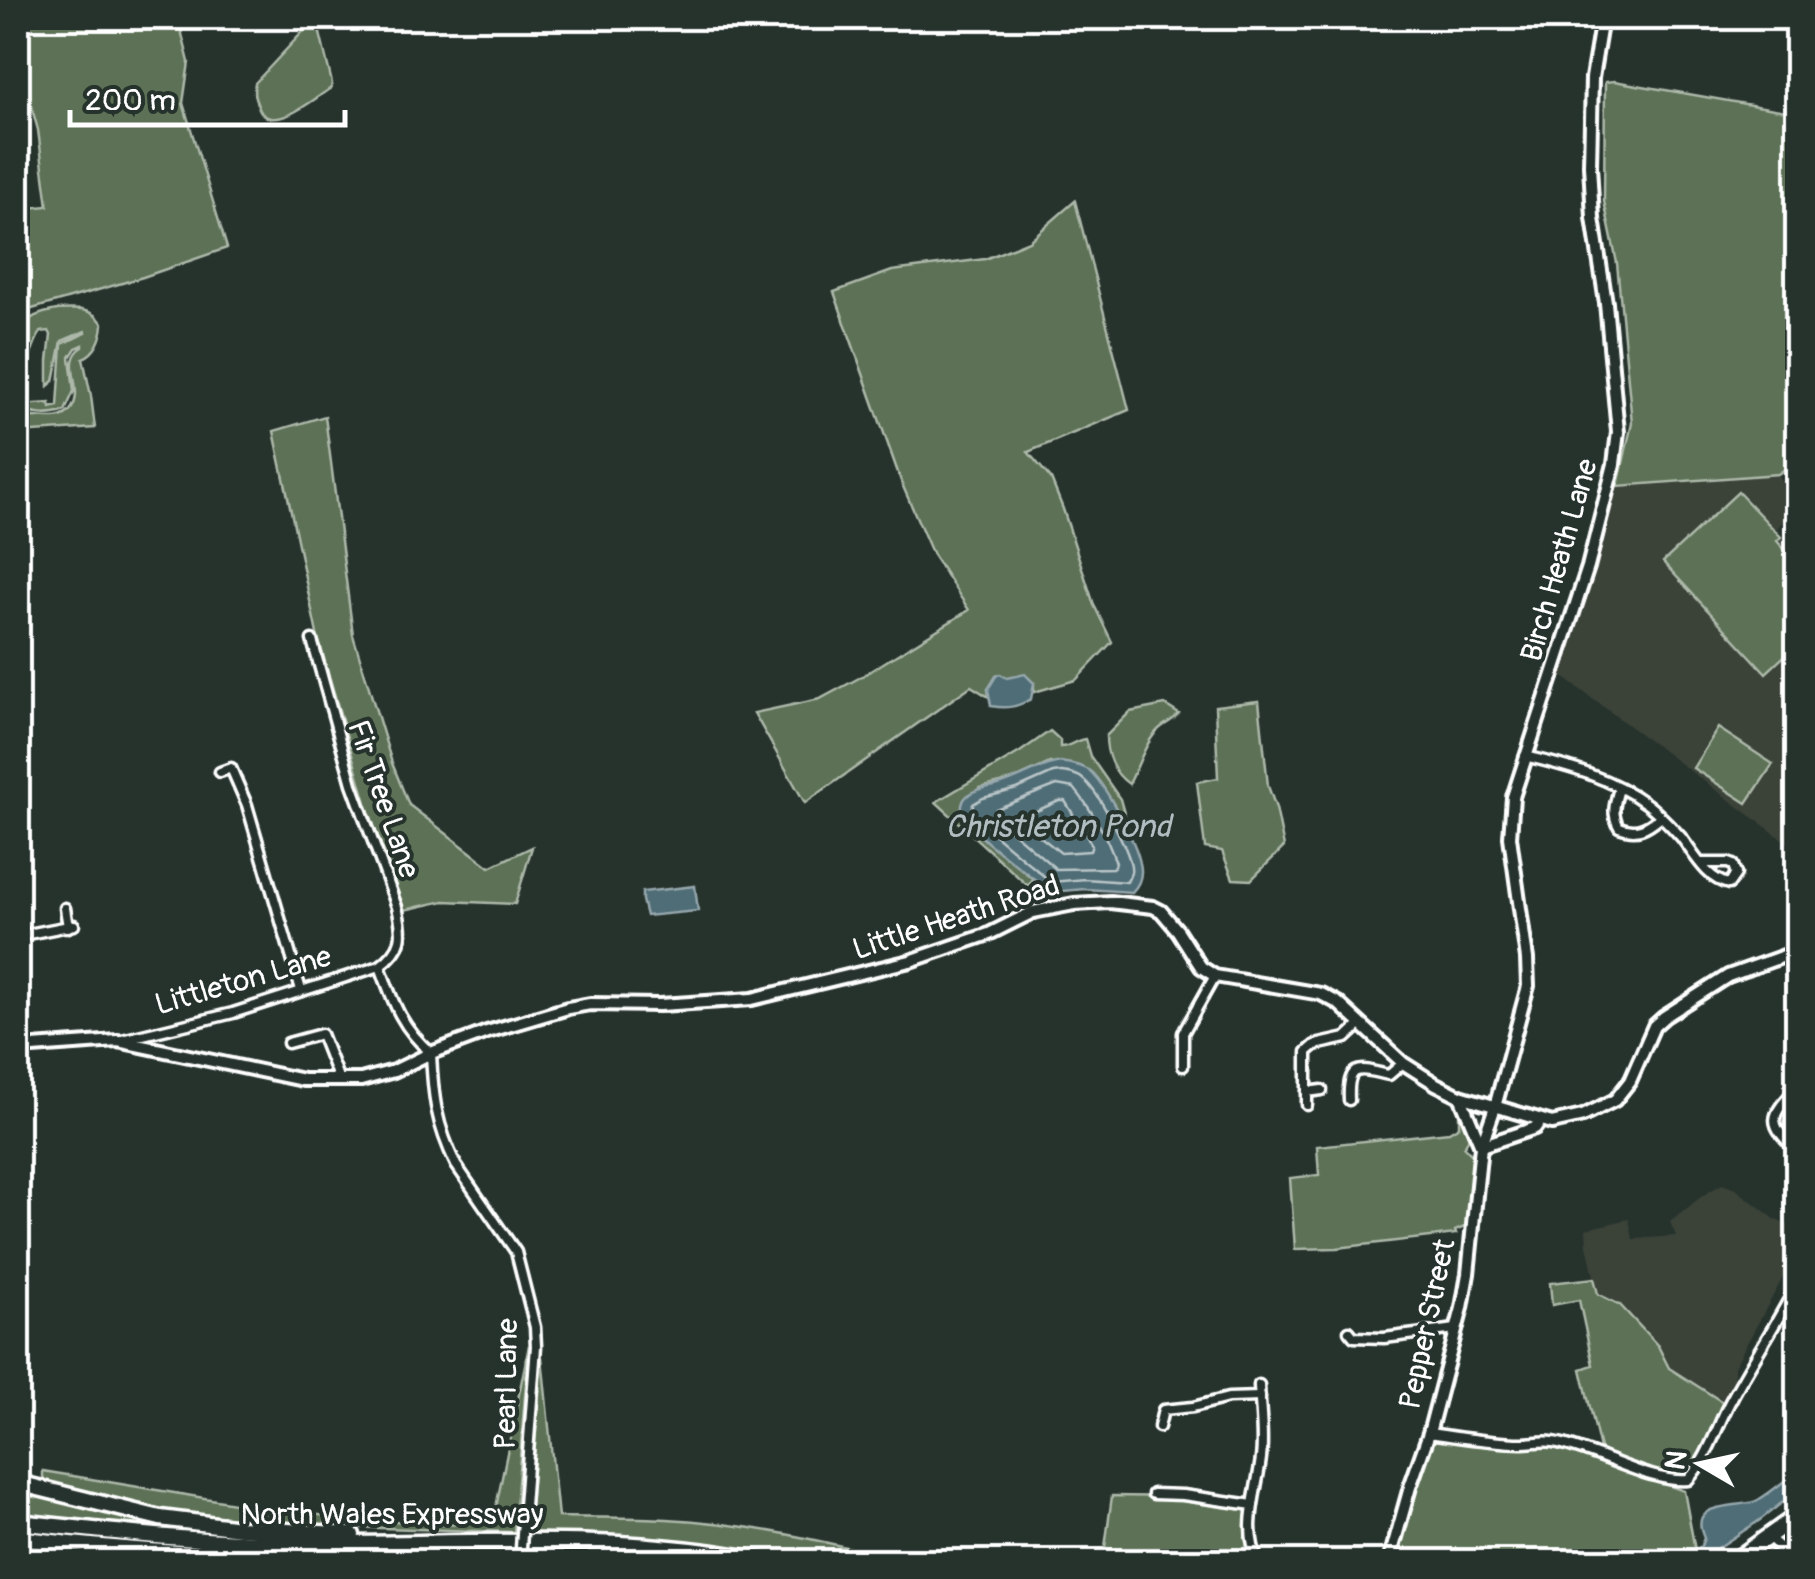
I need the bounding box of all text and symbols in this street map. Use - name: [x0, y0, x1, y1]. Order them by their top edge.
- scale bar: [70, 65, 345, 127]
- text: 200 m: [85, 82, 176, 119]
- street label: Birch Heath Lane: [1513, 454, 1606, 666]
- street label: Fir Tree Lane: [339, 715, 428, 883]
- water label: Christleton Pond: [945, 807, 1174, 847]
- street label: Little Heath Road: [848, 867, 1064, 968]
- street label: Littleton Lane: [151, 938, 336, 1023]
- street label: Pepper Street: [1391, 1235, 1464, 1413]
- street label: Pearl Lane: [487, 1318, 526, 1450]
- north arrow: [1650, 1414, 1750, 1514]
- text: N: [1658, 1448, 1696, 1472]
- street label: North Wales Expressway: [240, 1496, 544, 1533]

